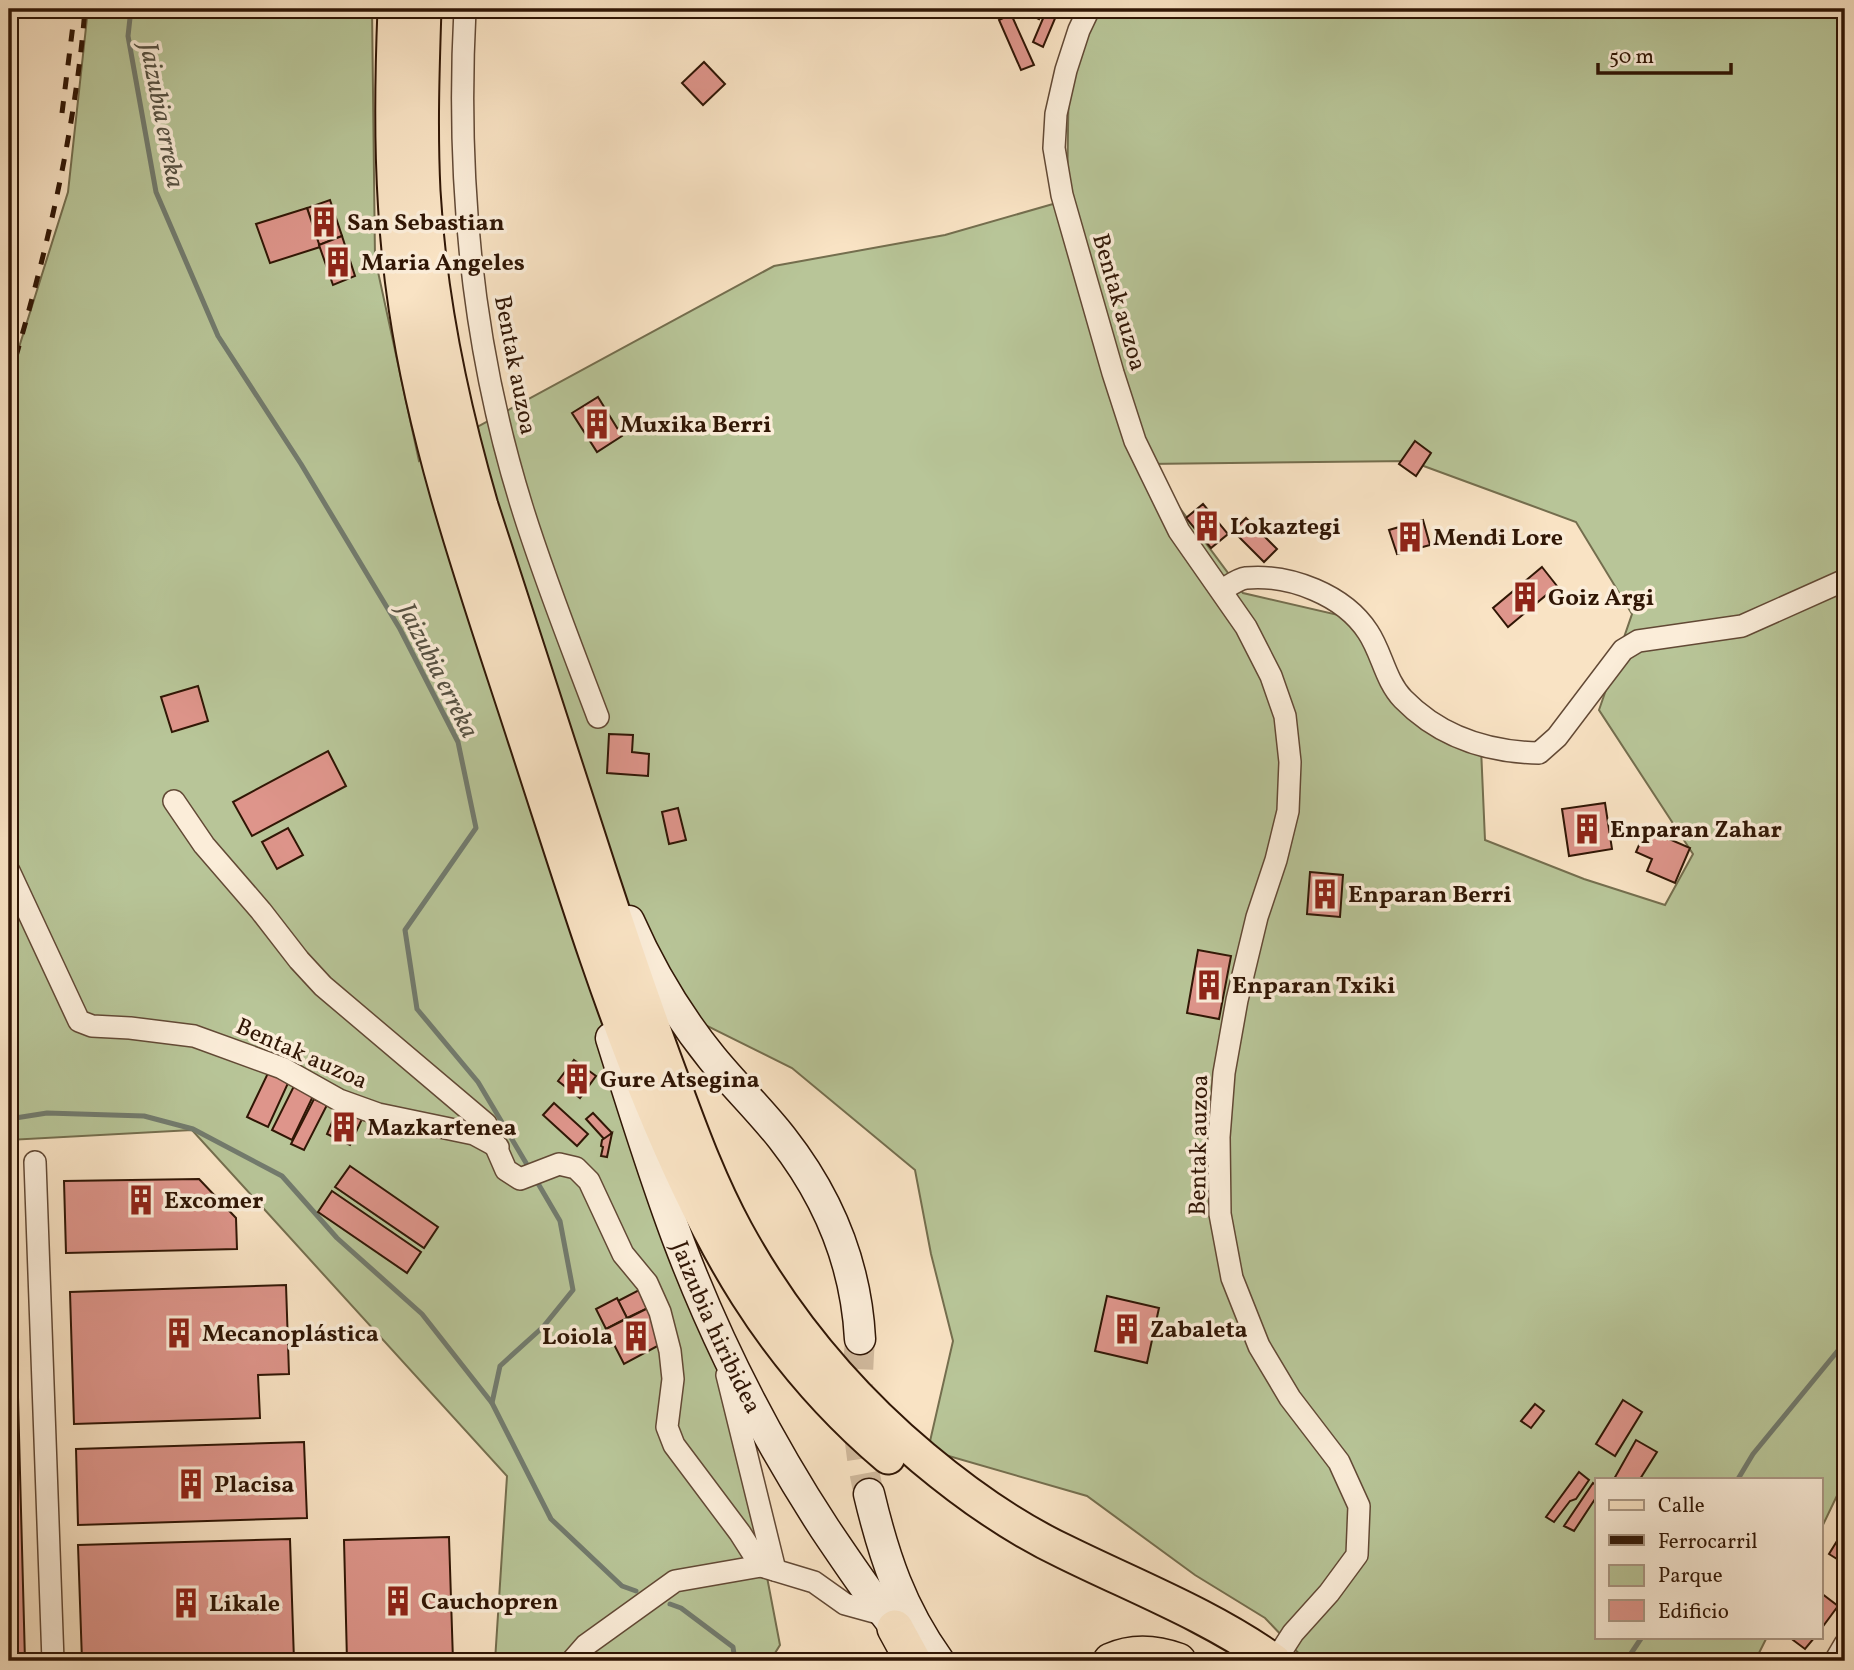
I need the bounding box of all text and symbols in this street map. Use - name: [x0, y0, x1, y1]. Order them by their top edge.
- scale bar: [1598, 32, 1731, 76]
- water label: Jaizubia erreka: [129, 37, 193, 191]
- text: 50 m: [1609, 43, 1654, 72]
- building icon: San Sebastian: [307, 205, 341, 239]
- place label: San Sebastian: [347, 207, 505, 241]
- street label: Bentak auzoa: [1082, 230, 1154, 375]
- building icon: Maria Angeles: [321, 245, 355, 279]
- place label: Maria Angeles: [361, 247, 525, 281]
- street label: Bentak auzoa: [484, 293, 544, 438]
- building icon: Muxika Berri: [580, 407, 614, 441]
- place label: Muxika Berri: [620, 409, 771, 443]
- building icon: Lokaztegi: [1190, 509, 1224, 543]
- place label: Lokaztegi: [1230, 511, 1341, 545]
- building icon: Mendi Lore: [1393, 520, 1427, 554]
- place label: Mendi Lore: [1433, 522, 1563, 556]
- building icon: Goiz Argi: [1508, 580, 1542, 614]
- place label: Goiz Argi: [1548, 582, 1654, 616]
- water label: Jaizubia erreka: [386, 594, 487, 745]
- building icon: Enparan Zahar: [1570, 812, 1604, 846]
- place label: Enparan Zahar: [1610, 814, 1782, 848]
- building icon: Enparan Berri: [1308, 877, 1342, 911]
- place label: Enparan Berri: [1348, 879, 1512, 913]
- building icon: Enparan Txiki: [1192, 968, 1226, 1002]
- place label: Enparan Txiki: [1232, 970, 1395, 1004]
- street label: Bentak auzoa: [230, 1011, 373, 1099]
- building icon: Gure Atsegina: [560, 1062, 594, 1096]
- place label: Gure Atsegina: [600, 1064, 760, 1098]
- street label: Bentak auzoa: [1182, 1074, 1218, 1216]
- building icon: Mazkartenea: [327, 1110, 361, 1144]
- place label: Mazkartenea: [367, 1112, 517, 1146]
- building icon: Excomer: [124, 1183, 158, 1217]
- place label: Excomer: [164, 1185, 263, 1219]
- street label: Jaizubia hiribidea: [661, 1237, 769, 1420]
- building icon: Zabaleta: [1110, 1312, 1144, 1346]
- place label: Zabaleta: [1150, 1314, 1248, 1348]
- building icon: Mecanoplástica: [162, 1316, 196, 1350]
- place label: Mecanoplástica: [202, 1318, 379, 1352]
- building icon: Loiola: [619, 1319, 653, 1353]
- place label: Loiola: [542, 1321, 613, 1355]
- building icon: Placisa: [174, 1467, 208, 1501]
- place label: Placisa: [214, 1469, 294, 1503]
- legend: [1595, 1478, 1822, 1638]
- text: Calle: [1658, 1492, 1705, 1521]
- text: Ferrocarril: [1658, 1528, 1758, 1557]
- text: Parque: [1658, 1562, 1723, 1591]
- building icon: Cauchopren: [381, 1584, 415, 1618]
- building icon: Likale: [169, 1586, 203, 1620]
- place label: Cauchopren: [421, 1586, 558, 1620]
- place label: Likale: [209, 1588, 280, 1622]
- text: Edificio: [1658, 1598, 1729, 1627]

